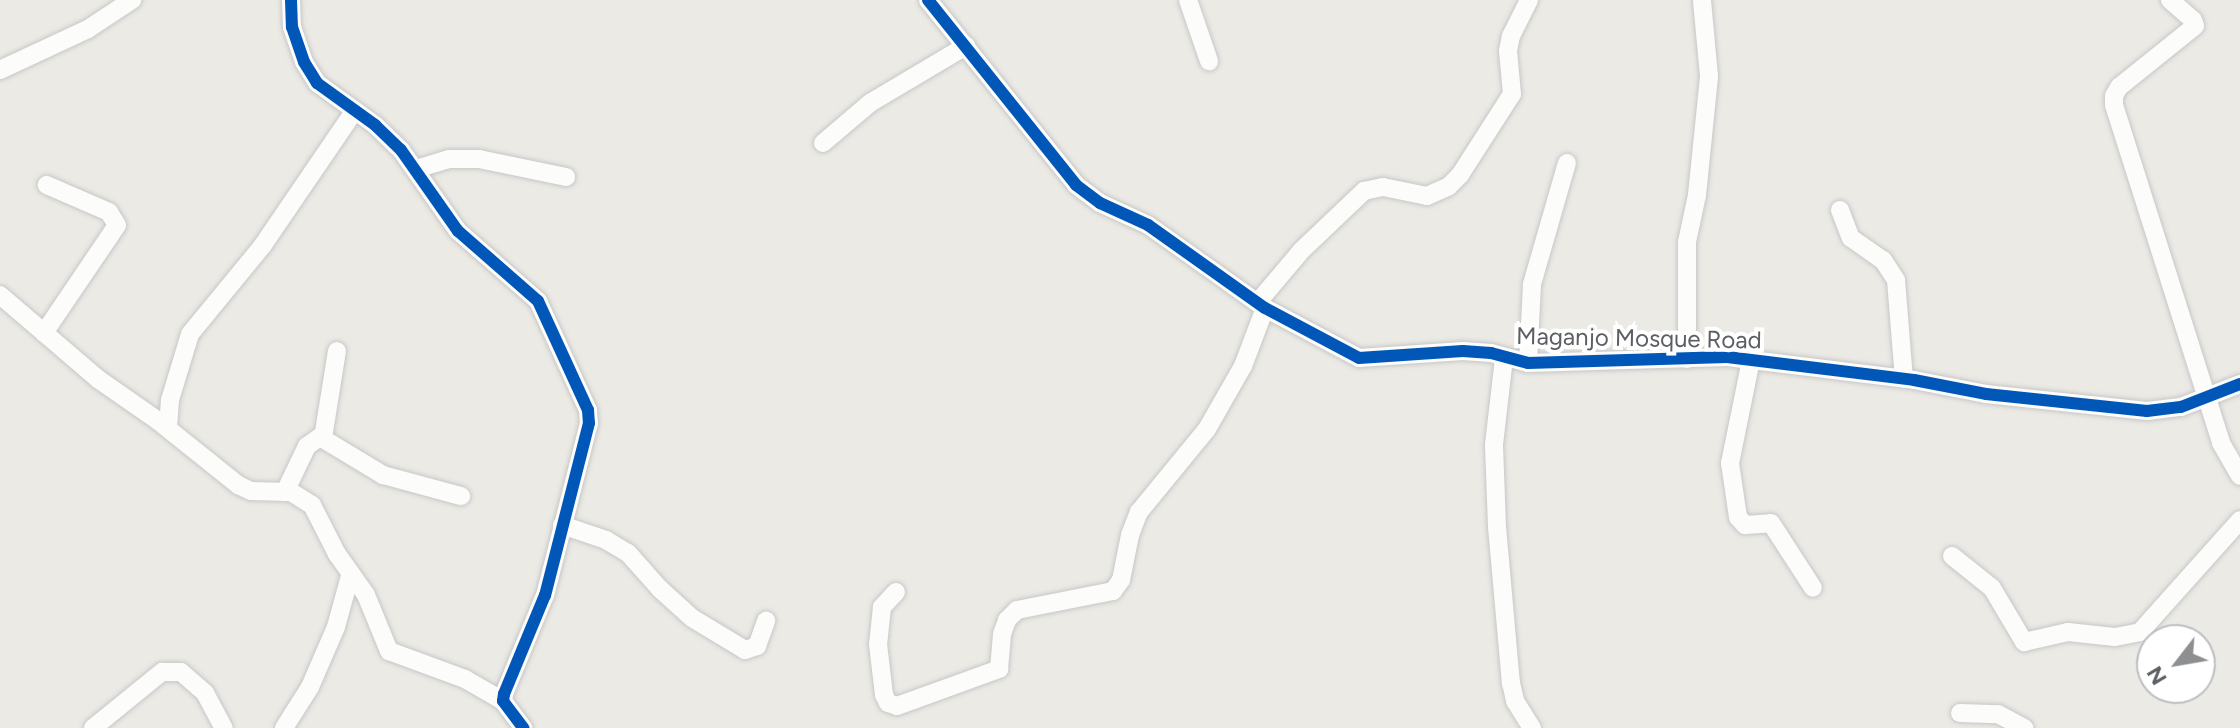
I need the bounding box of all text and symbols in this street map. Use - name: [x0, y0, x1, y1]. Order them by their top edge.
- street label: Maganjo Mosque Road: [1516, 321, 1762, 355]
- north arrow: [2136, 624, 2216, 704]
- text: N: [2141, 661, 2173, 690]

